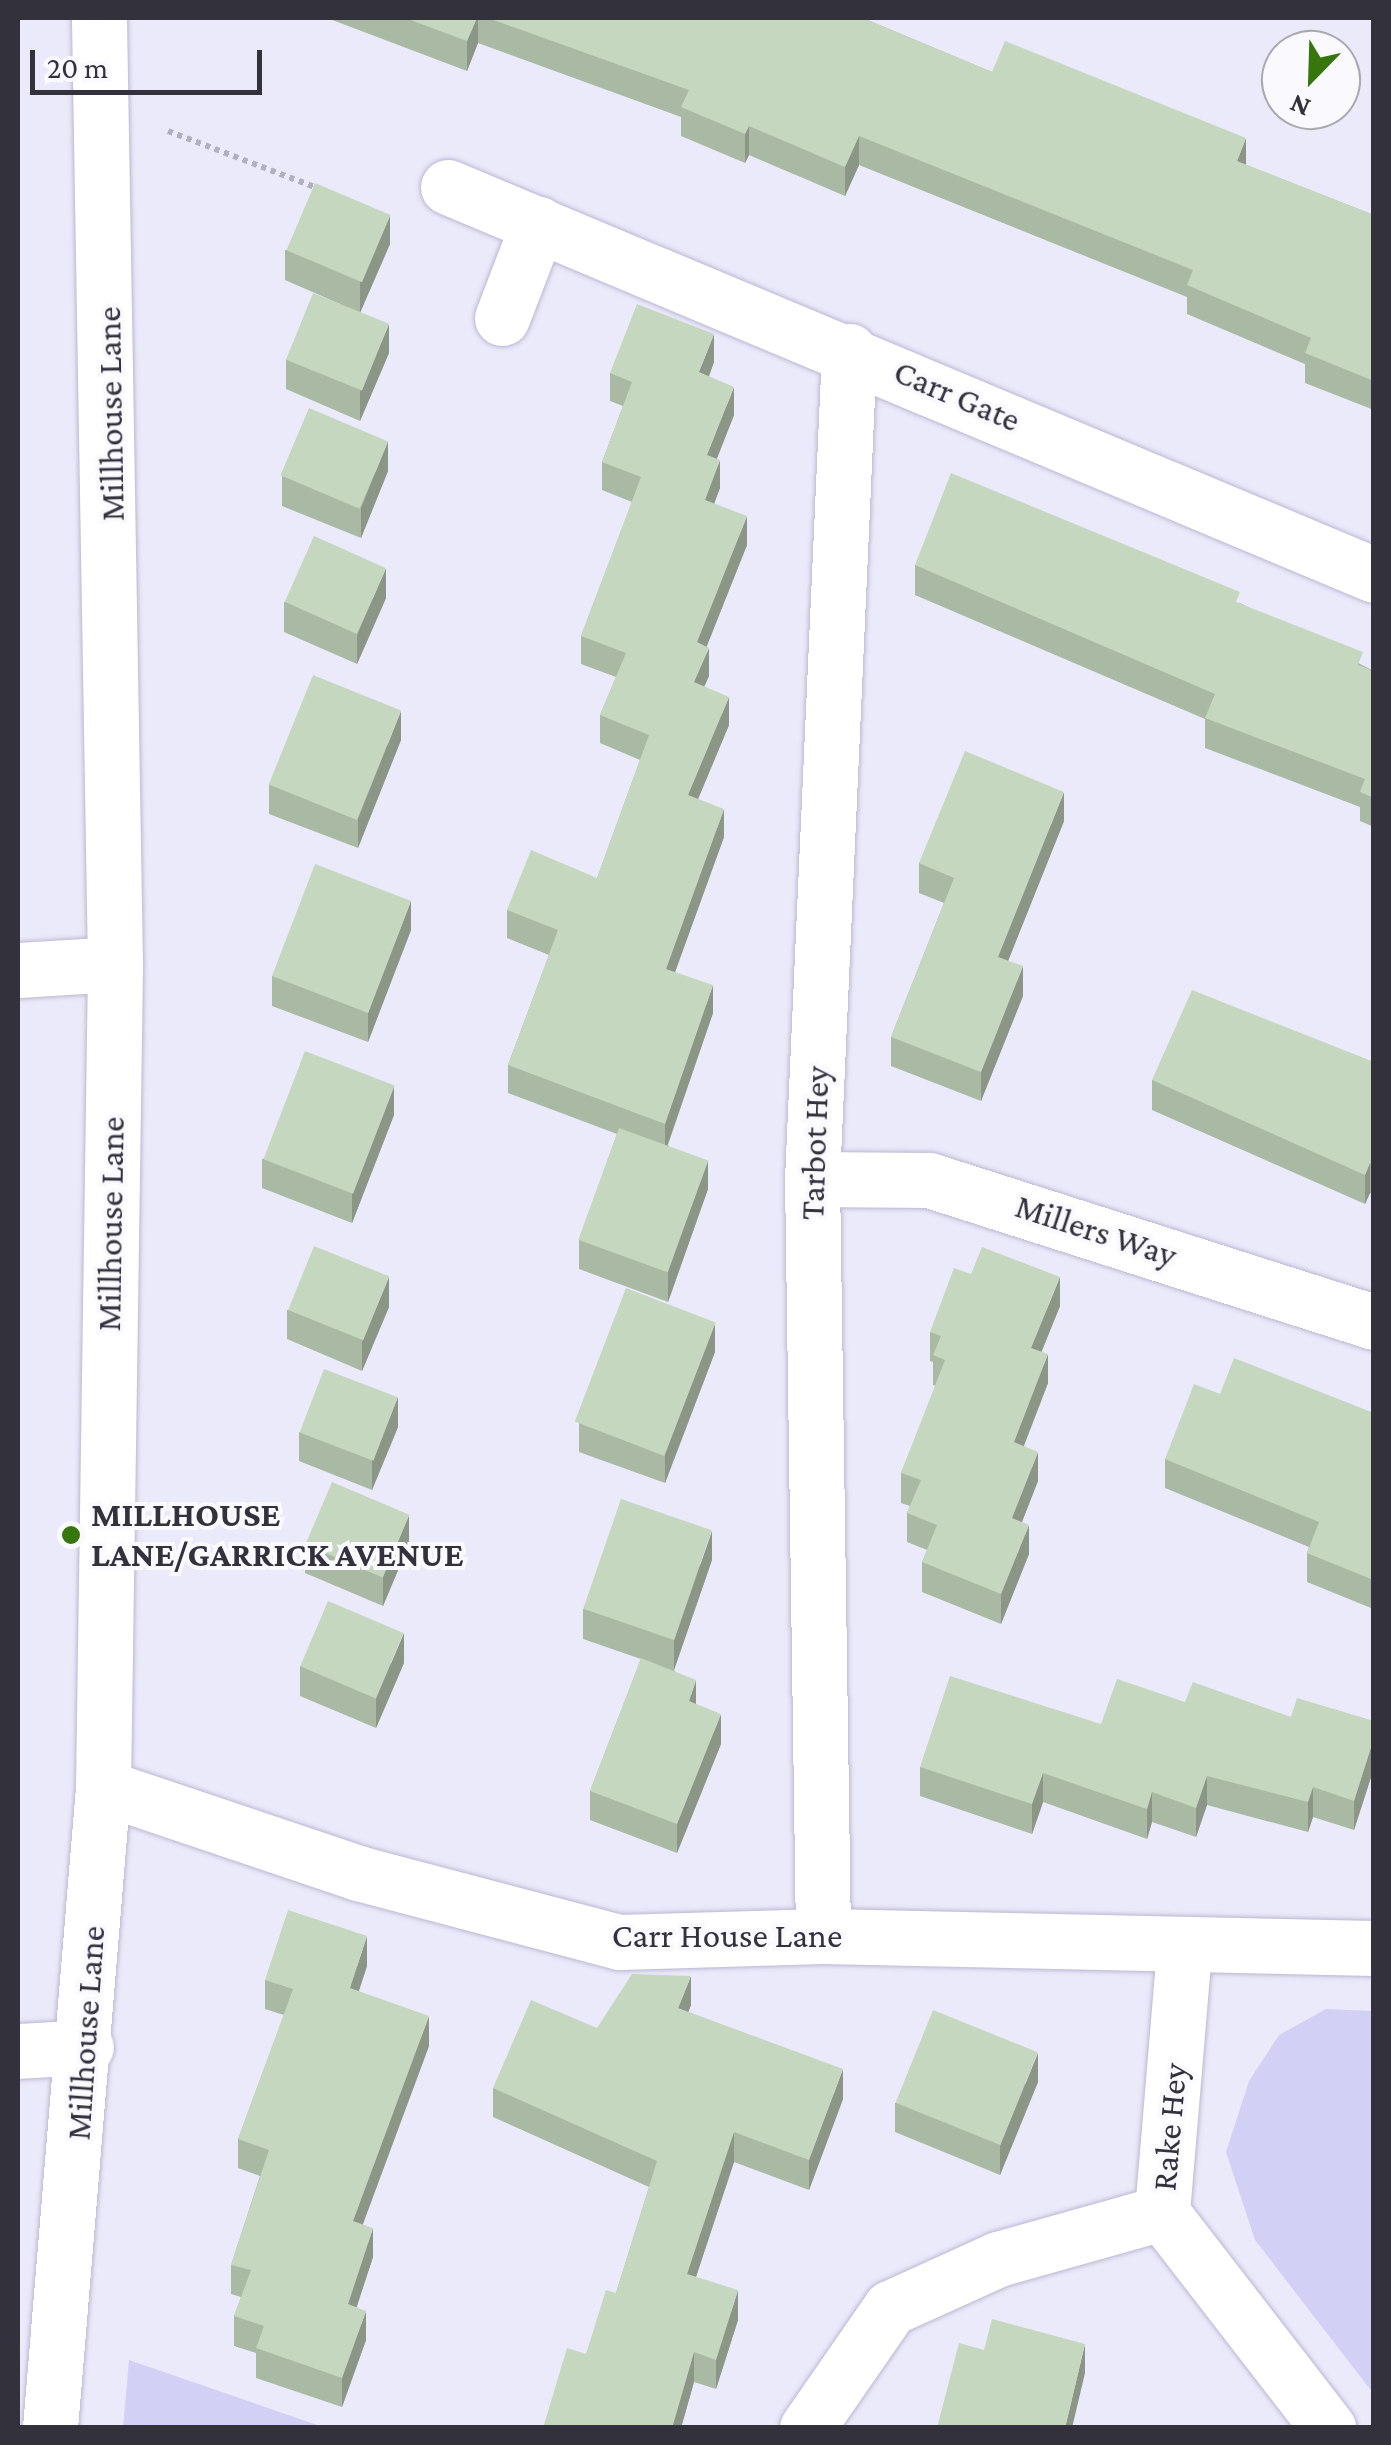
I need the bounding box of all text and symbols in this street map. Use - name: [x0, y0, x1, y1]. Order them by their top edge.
- scale bar: [35, 30, 268, 92]
- north arrow: [1261, 30, 1361, 130]
- text: 20 m: [47, 51, 108, 84]
- text: N: [1285, 88, 1315, 124]
- street label: Millhouse Lane: [88, 306, 134, 522]
- street label: Carr Gate: [887, 351, 1027, 441]
- street label: Tarbot Hey: [791, 1065, 839, 1221]
- street label: Millhouse Lane: [88, 1116, 134, 1332]
- street label: Millers Way: [1010, 1185, 1182, 1277]
- place label: MILLHOUSE LANE/GARRICK AVENUE: [91, 1494, 464, 1576]
- marker: MILLHOUSE LANE/GARRICK AVENUE: [60, 1524, 82, 1546]
- street label: Carr House Lane: [612, 1915, 842, 1957]
- street label: Millhouse Lane: [58, 1924, 114, 2142]
- street label: Rake Hey: [1143, 2061, 1197, 2193]

